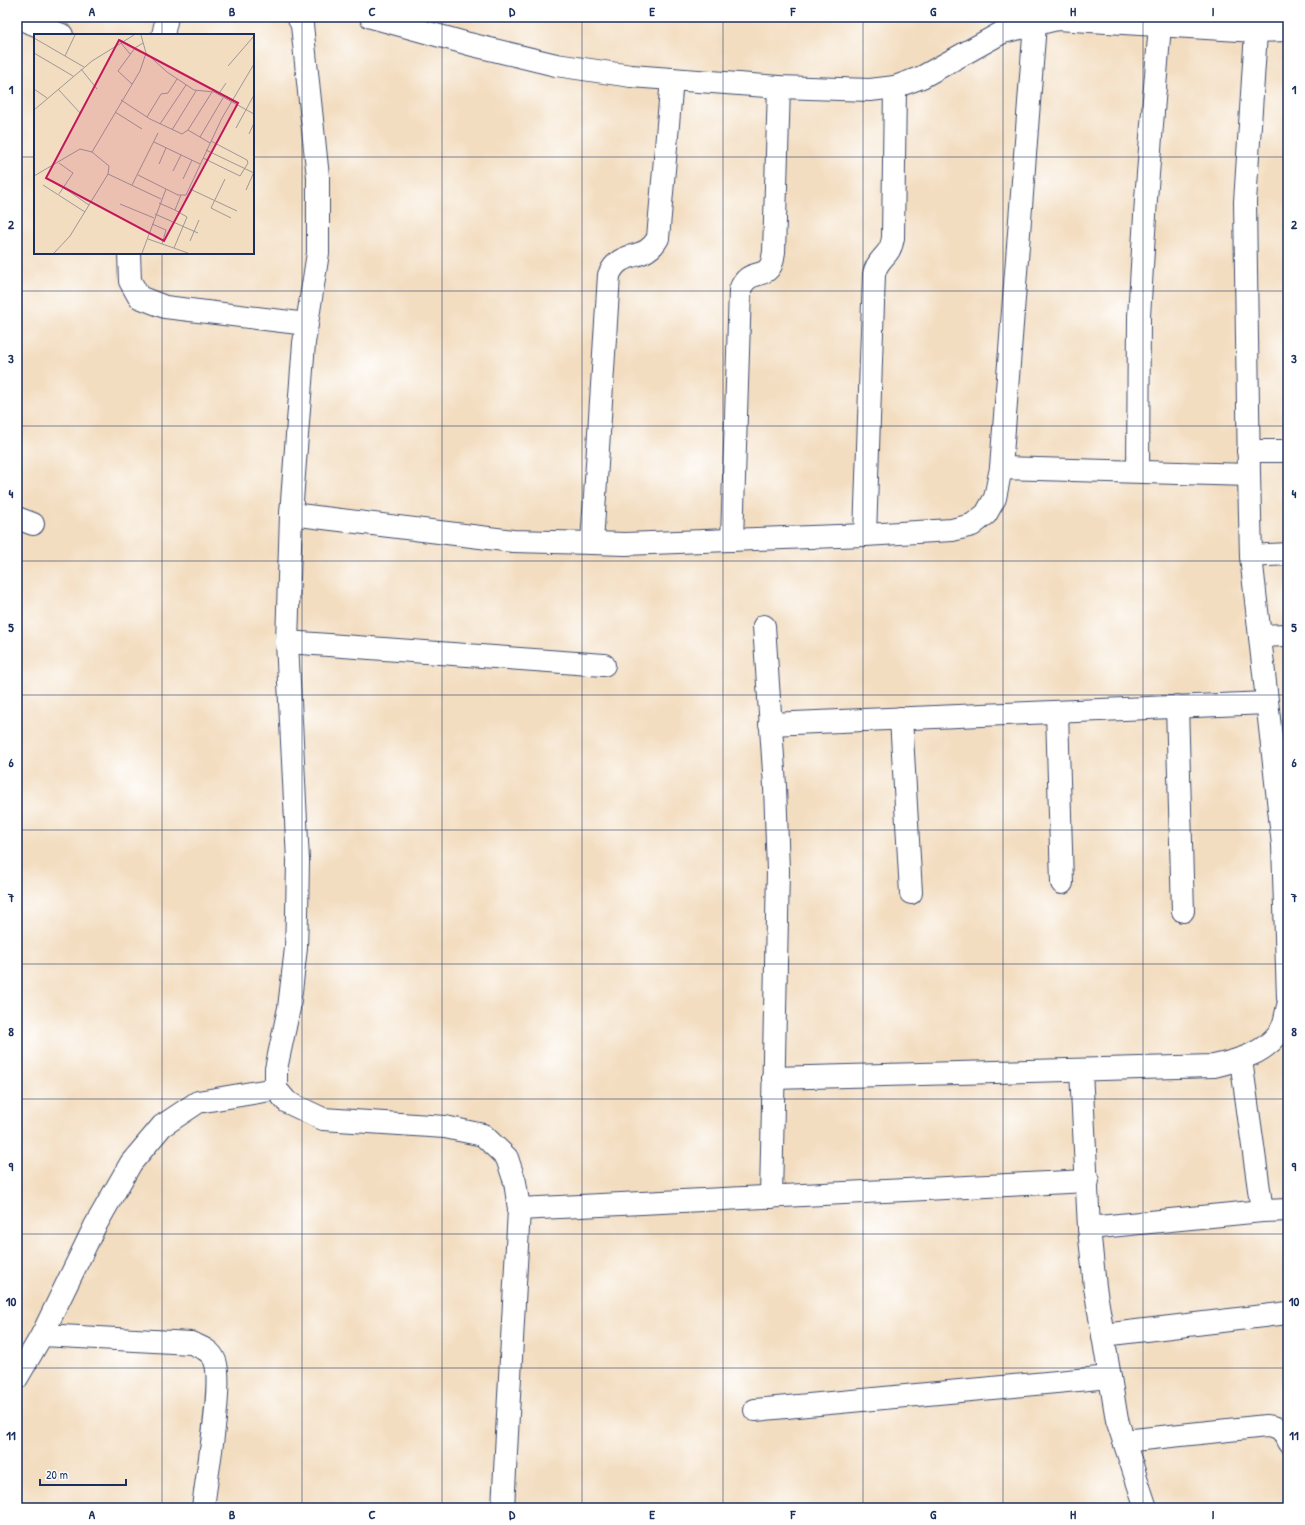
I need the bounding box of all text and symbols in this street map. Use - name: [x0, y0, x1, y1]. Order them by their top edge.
- text: A: [89, 2, 96, 20]
- text: B: [229, 2, 236, 20]
- text: C: [368, 2, 376, 20]
- text: D: [509, 2, 516, 20]
- text: E: [649, 2, 655, 20]
- text: F: [790, 2, 797, 20]
- text: G: [930, 2, 937, 20]
- text: H: [1070, 2, 1076, 20]
- text: I: [1211, 2, 1215, 20]
- inset map: [34, 34, 254, 254]
- text: 1: [9, 80, 14, 98]
- text: 1: [1292, 80, 1297, 98]
- text: 2: [8, 215, 15, 233]
- text: 2: [1291, 215, 1298, 233]
- text: 3: [8, 349, 14, 367]
- text: 3: [1291, 349, 1297, 367]
- text: 4: [9, 484, 14, 502]
- text: 4: [1292, 484, 1297, 502]
- text: 5: [8, 618, 14, 636]
- text: 5: [1291, 618, 1297, 636]
- text: 6: [8, 753, 14, 771]
- text: 6: [1291, 753, 1297, 771]
- text: 7: [7, 888, 15, 906]
- text: 7: [1290, 888, 1298, 906]
- text: 8: [8, 1022, 14, 1040]
- text: 8: [1291, 1022, 1297, 1040]
- text: 9: [9, 1157, 14, 1175]
- text: 9: [1292, 1157, 1297, 1175]
- text: 10: [6, 1292, 16, 1310]
- text: 10: [1289, 1292, 1299, 1310]
- text: 11: [6, 1426, 16, 1444]
- text: 11: [1289, 1426, 1299, 1444]
- scale bar: [40, 1461, 126, 1487]
- text: 20 m: [46, 1466, 68, 1483]
- text: A: [89, 1505, 96, 1523]
- text: B: [229, 1505, 236, 1523]
- text: C: [368, 1505, 376, 1523]
- text: D: [509, 1505, 516, 1523]
- text: E: [649, 1505, 655, 1523]
- text: F: [790, 1505, 797, 1523]
- text: G: [930, 1505, 937, 1523]
- text: H: [1070, 1505, 1076, 1523]
- text: I: [1211, 1505, 1215, 1523]

